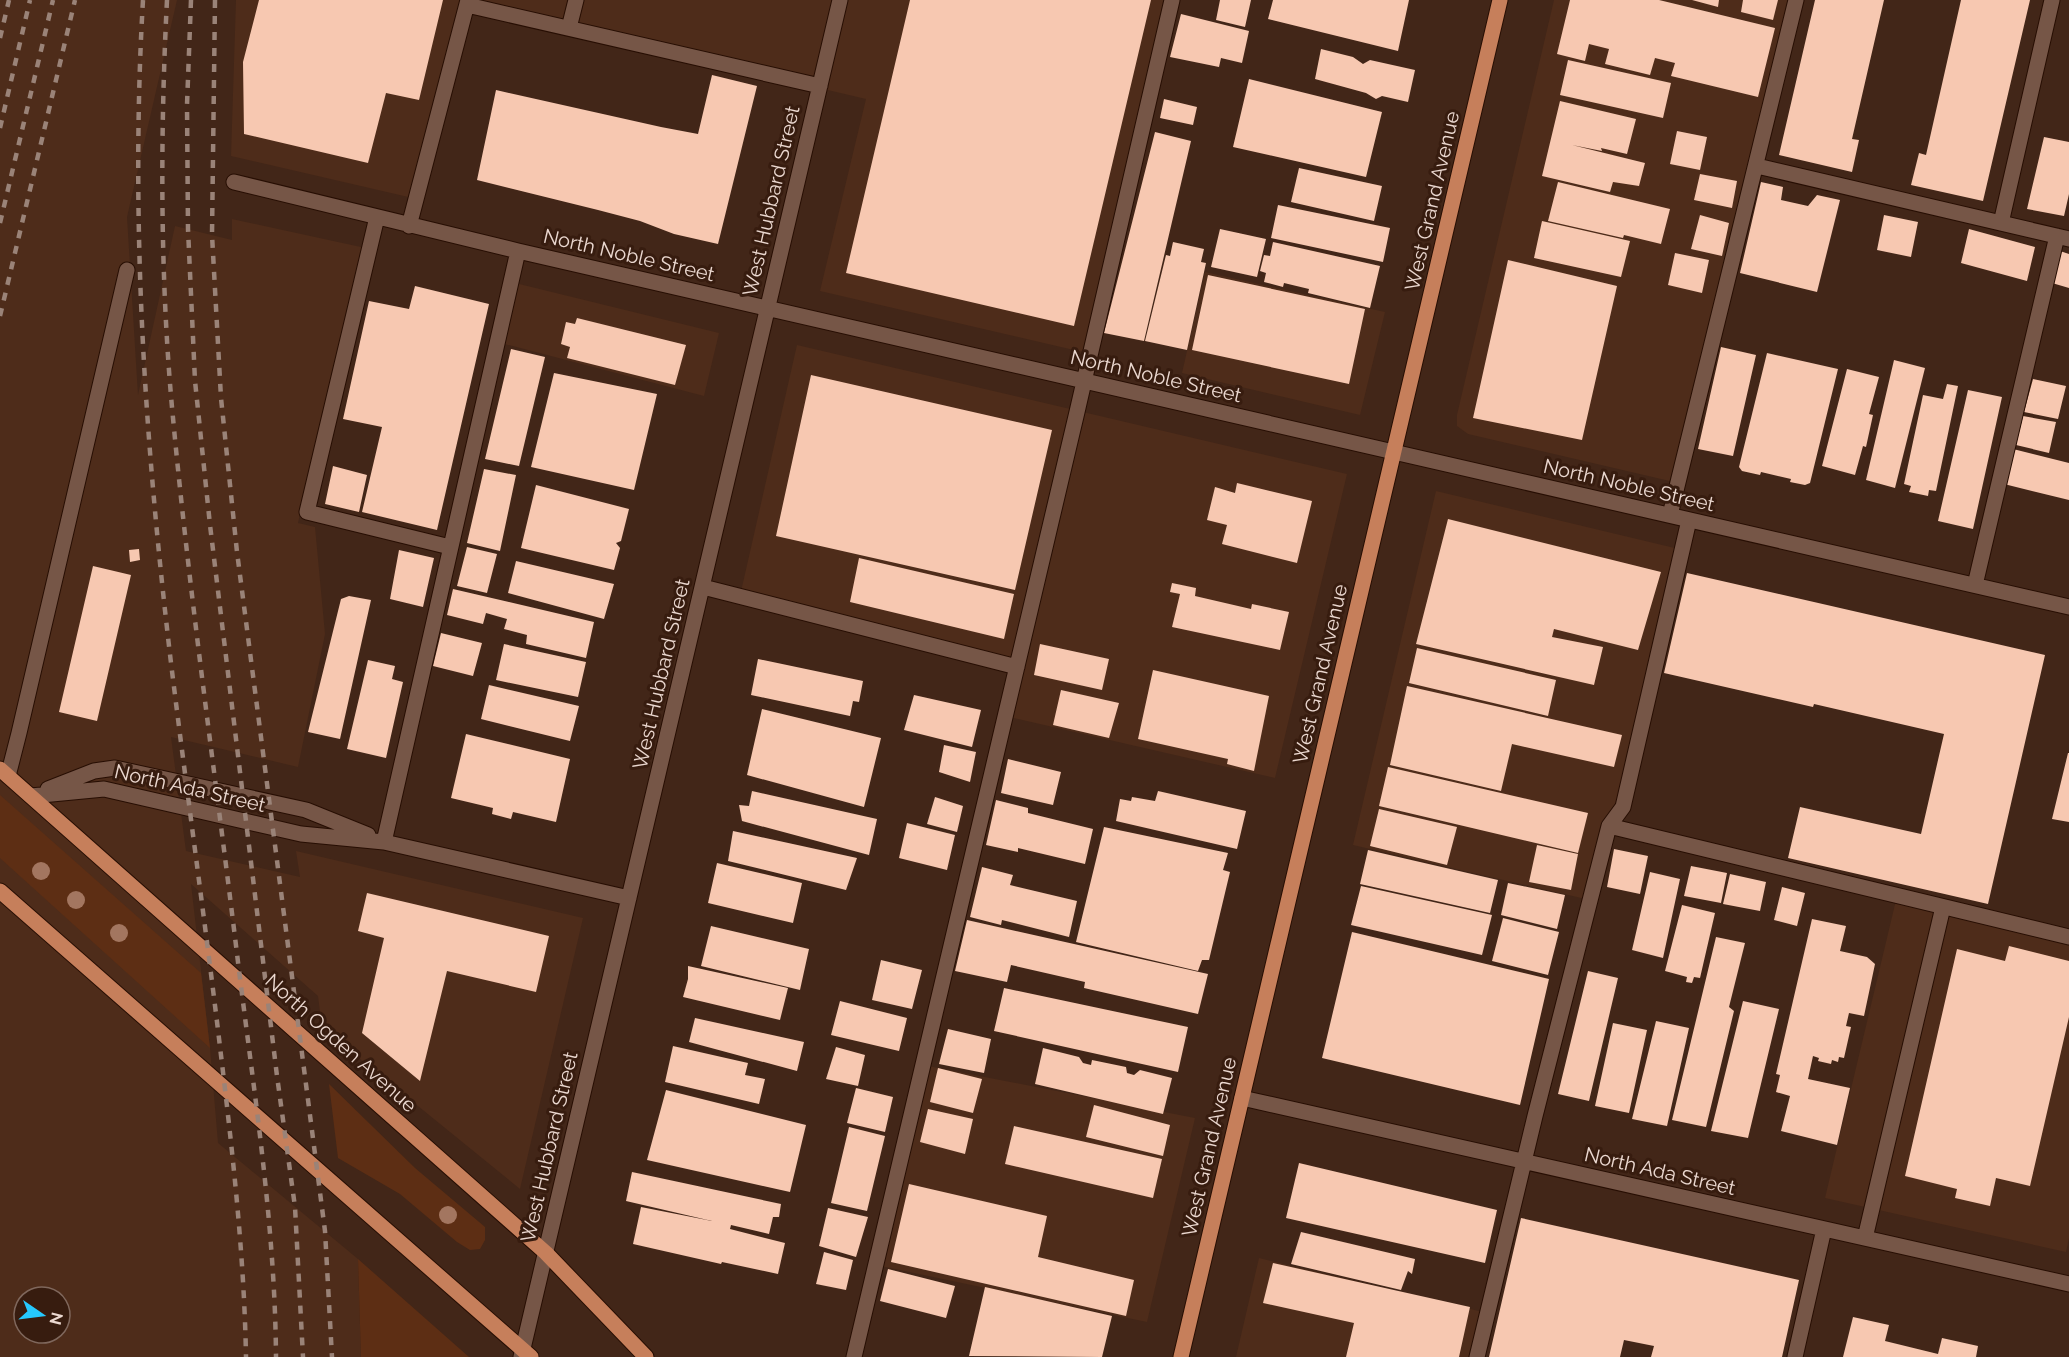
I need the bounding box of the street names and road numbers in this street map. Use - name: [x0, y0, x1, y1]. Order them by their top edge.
- street label: West Hubbard Street: [737, 103, 805, 299]
- street label: West Grand Avenue: [1400, 109, 1464, 293]
- street label: North Noble Street: [541, 224, 717, 286]
- street label: North Noble Street: [1068, 345, 1244, 407]
- street label: North Noble Street: [1541, 454, 1717, 516]
- street label: West Hubbard Street: [627, 576, 695, 772]
- street label: West Grand Avenue: [1288, 582, 1352, 766]
- street label: North Ada Street: [112, 759, 268, 817]
- street label: North Ogden Avenue: [260, 969, 422, 1118]
- street label: West Hubbard Street: [515, 1049, 583, 1245]
- street label: West Grand Avenue: [1177, 1055, 1241, 1239]
- street label: North Ada Street: [1582, 1142, 1738, 1200]

